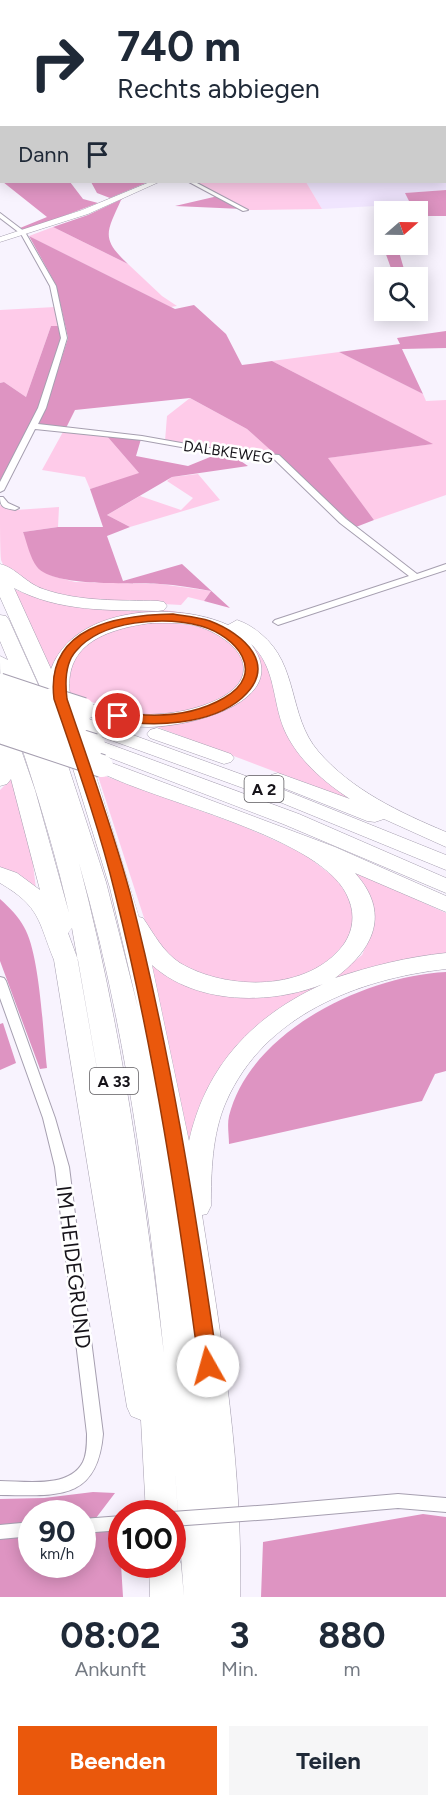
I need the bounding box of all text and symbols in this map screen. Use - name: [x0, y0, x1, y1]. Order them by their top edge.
- text: 740 m: [117, 21, 241, 72]
- icon: right: [18, 24, 96, 102]
- text: Rechts abbiegen: [117, 72, 320, 105]
- icon: arrive: [81, 138, 114, 171]
- text: Dann: [18, 141, 69, 168]
- north arrow: [374, 201, 428, 255]
- map controls: [374, 201, 428, 321]
- button: search: [374, 267, 428, 321]
- street label: DALBKEWEG: [182, 437, 274, 467]
- pin: [92, 690, 143, 741]
- icon: arrive: [101, 699, 134, 732]
- road number: A 2: [244, 776, 284, 802]
- road number: A 33: [90, 1068, 138, 1094]
- street label: IM HEIDEGRUND: [52, 1184, 96, 1350]
- position arrow: [176, 1334, 240, 1398]
- speed limit sign: 100: [108, 1500, 186, 1578]
- text: 90: [39, 1513, 75, 1550]
- text: km/h: [40, 1545, 74, 1563]
- text: 08:02: [60, 1614, 161, 1657]
- text: 3: [229, 1614, 249, 1657]
- text: 880: [318, 1614, 386, 1657]
- text: Ankunft: [75, 1657, 146, 1681]
- text: Min.: [221, 1657, 258, 1681]
- text: m: [343, 1657, 360, 1681]
- button: Beenden: [18, 1726, 217, 1795]
- button: Teilen: [229, 1726, 428, 1795]

